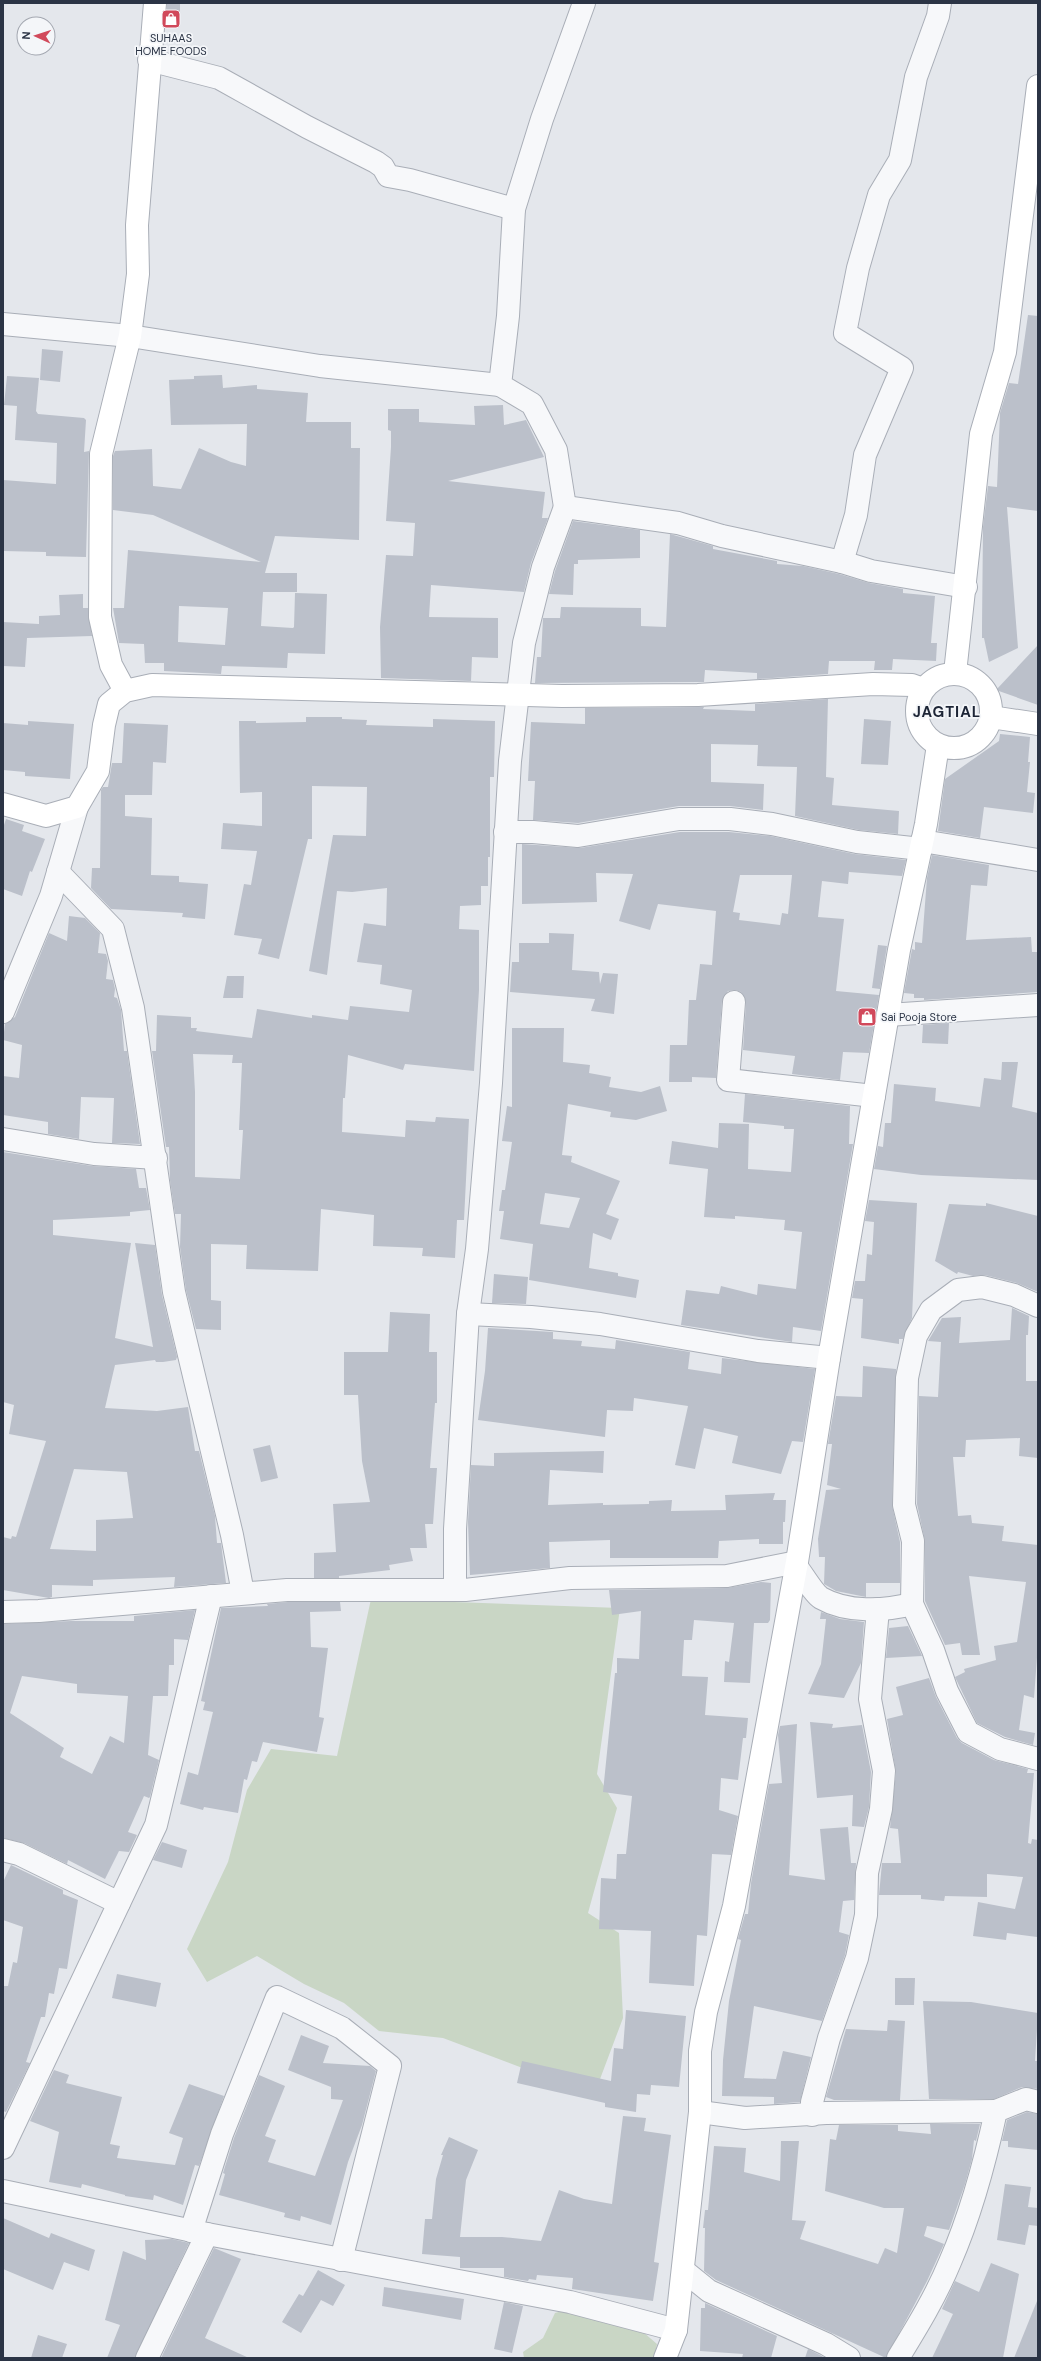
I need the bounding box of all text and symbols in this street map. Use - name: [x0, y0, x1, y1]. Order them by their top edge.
- shop icon: SUHAAS HOME FOODS: [160, 8, 182, 30]
- north arrow: [16, 16, 56, 56]
- text: N: [19, 31, 33, 40]
- place label: SUHAAS HOME FOODS: [135, 31, 207, 58]
- district label: JAGTIAL: [913, 702, 981, 722]
- shop icon: Sai Pooja Store: [856, 1006, 878, 1028]
- place label: Sai Pooja Store: [881, 1010, 957, 1024]

